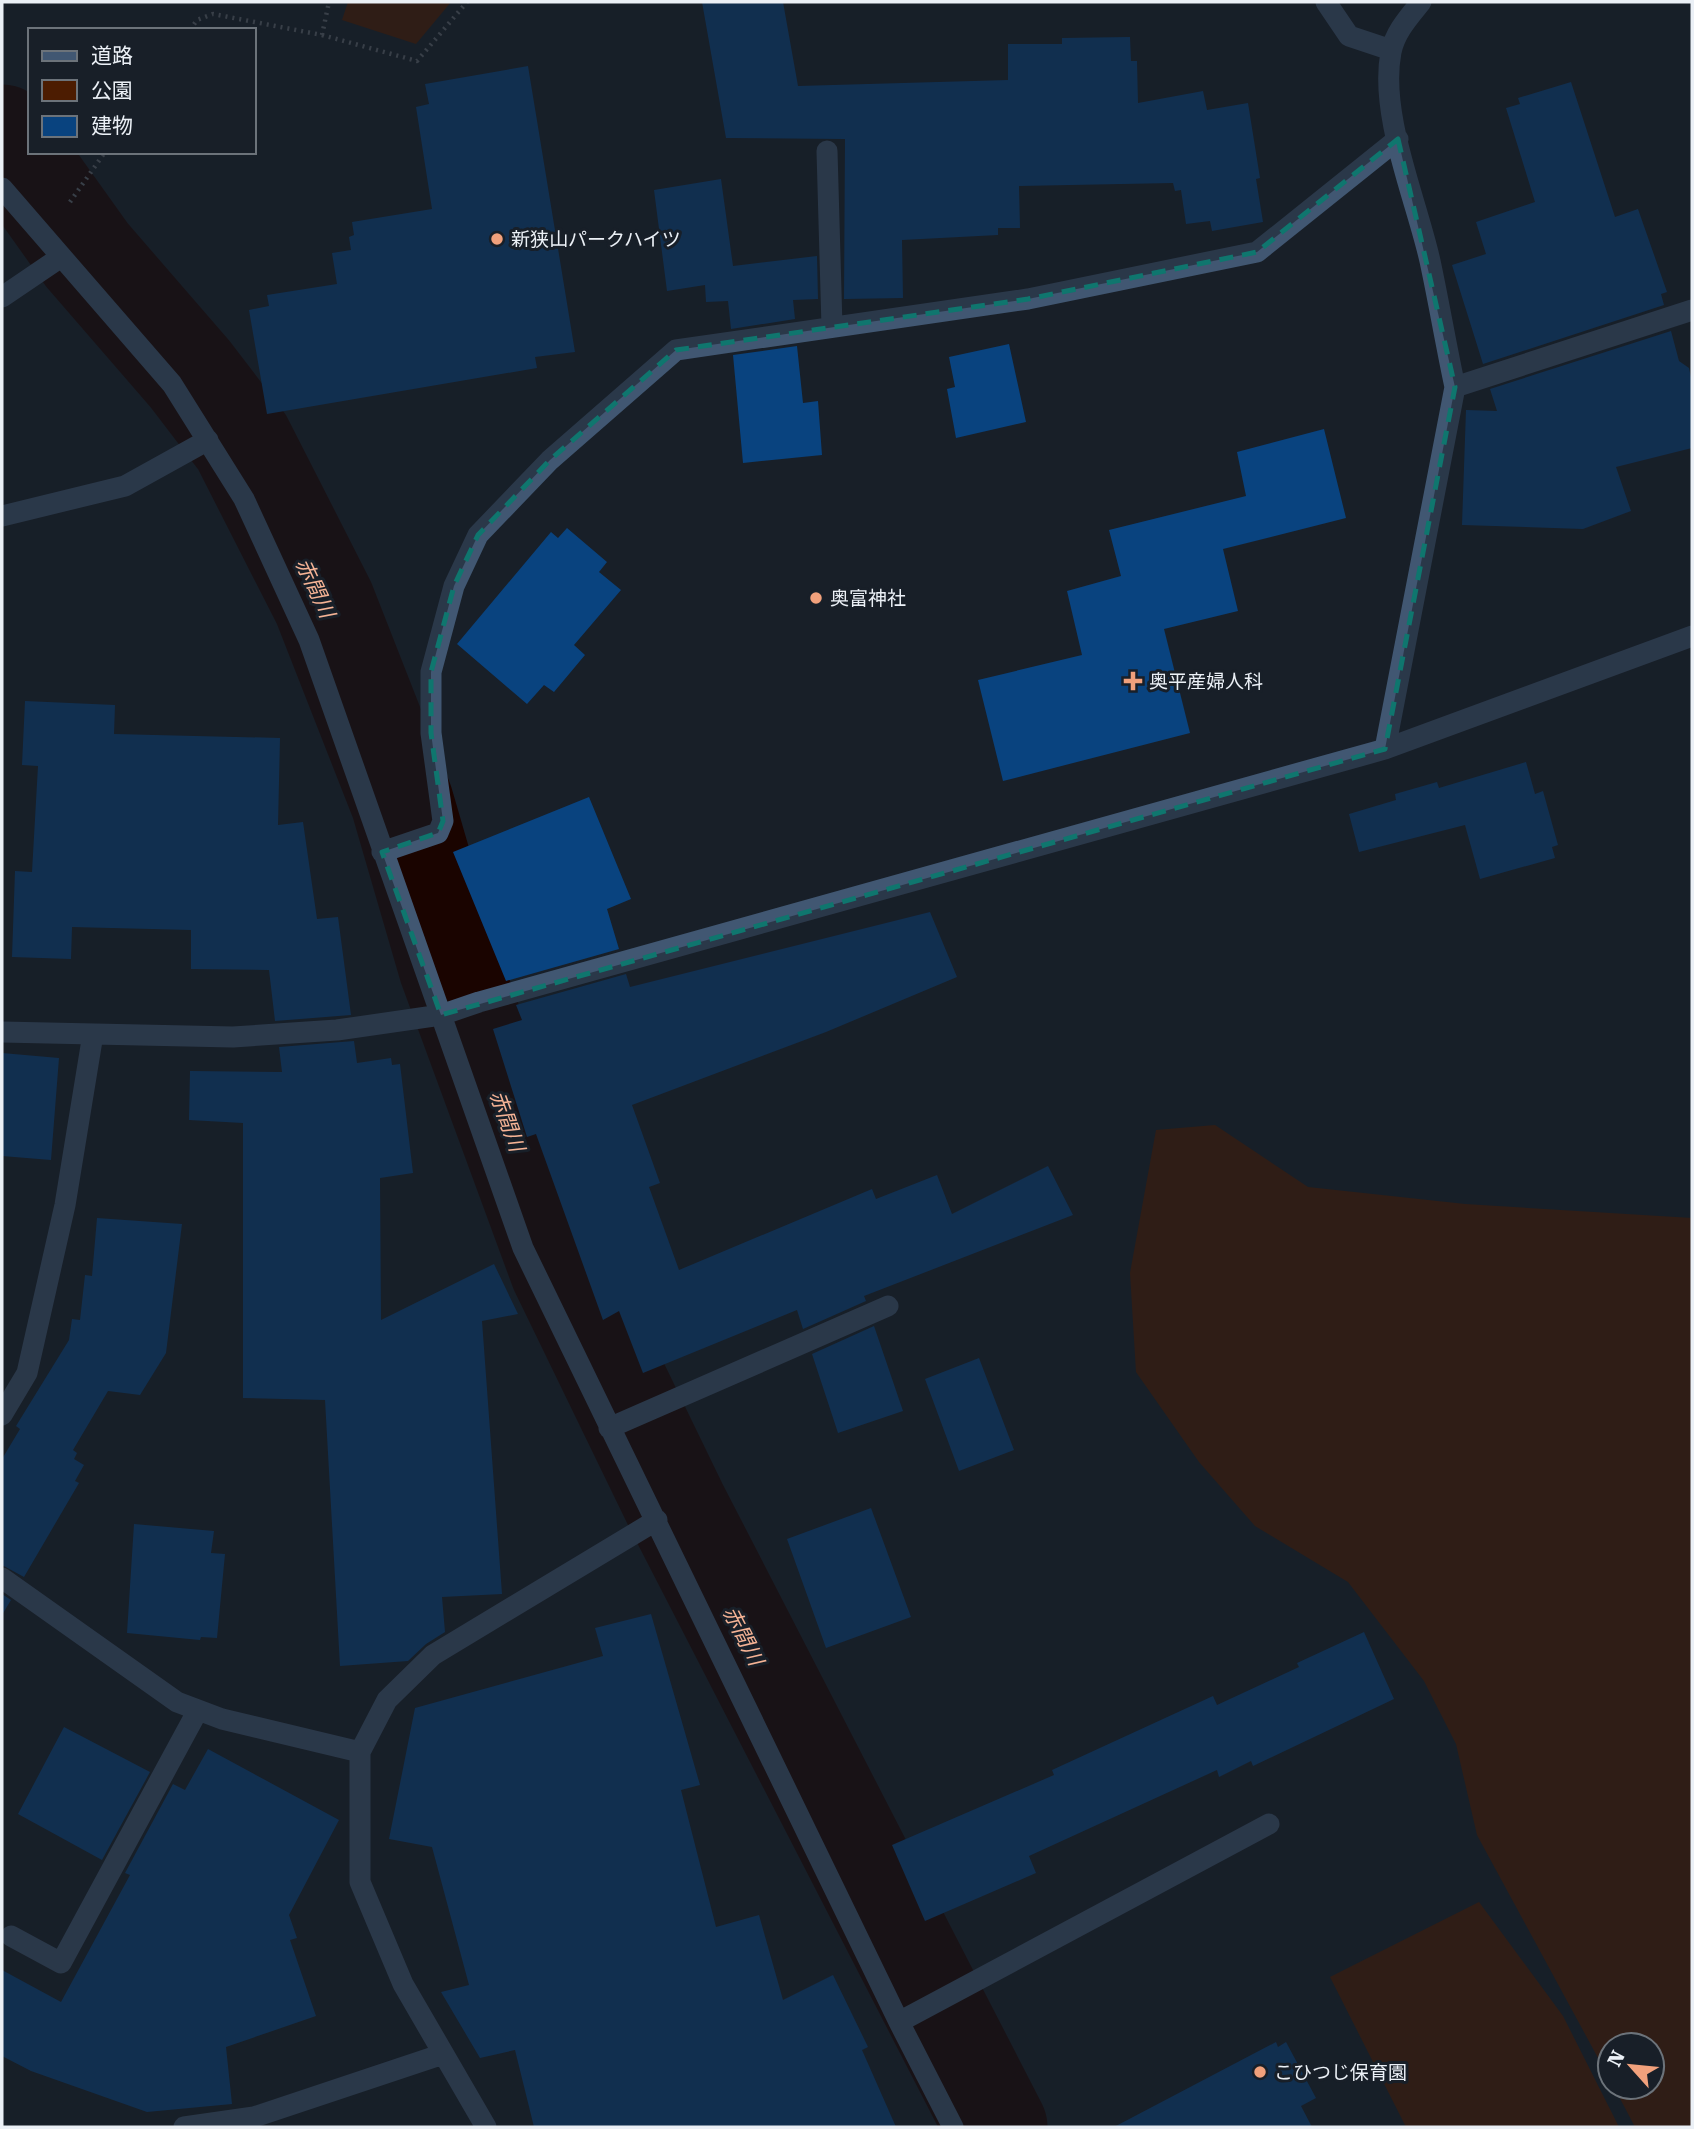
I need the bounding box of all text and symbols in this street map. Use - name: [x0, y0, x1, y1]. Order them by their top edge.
- legend: [28, 28, 256, 154]
- text: 道路: [91, 44, 133, 68]
- text: 公園: [91, 79, 133, 103]
- text: 建物: [91, 114, 133, 138]
- place label: 新狭山パークハイツ: [511, 228, 681, 251]
- marker: 新狭山パークハイツ: [489, 231, 505, 247]
- water label: 赤間川: [291, 554, 340, 623]
- place label: 奥富神社: [830, 587, 906, 610]
- marker: 奥富神社: [808, 590, 824, 606]
- place label: 奥平産婦人科: [1149, 670, 1263, 693]
- marker: 奥平産婦人科: [1123, 671, 1143, 691]
- water label: 赤間川: [485, 1087, 530, 1157]
- water label: 赤間川: [718, 1602, 769, 1671]
- north arrow: [1596, 2031, 1666, 2101]
- text: N: [1603, 2046, 1630, 2070]
- place label: こひつじ保育園: [1274, 2061, 1407, 2084]
- marker: こひつじ保育園: [1252, 2064, 1268, 2080]

